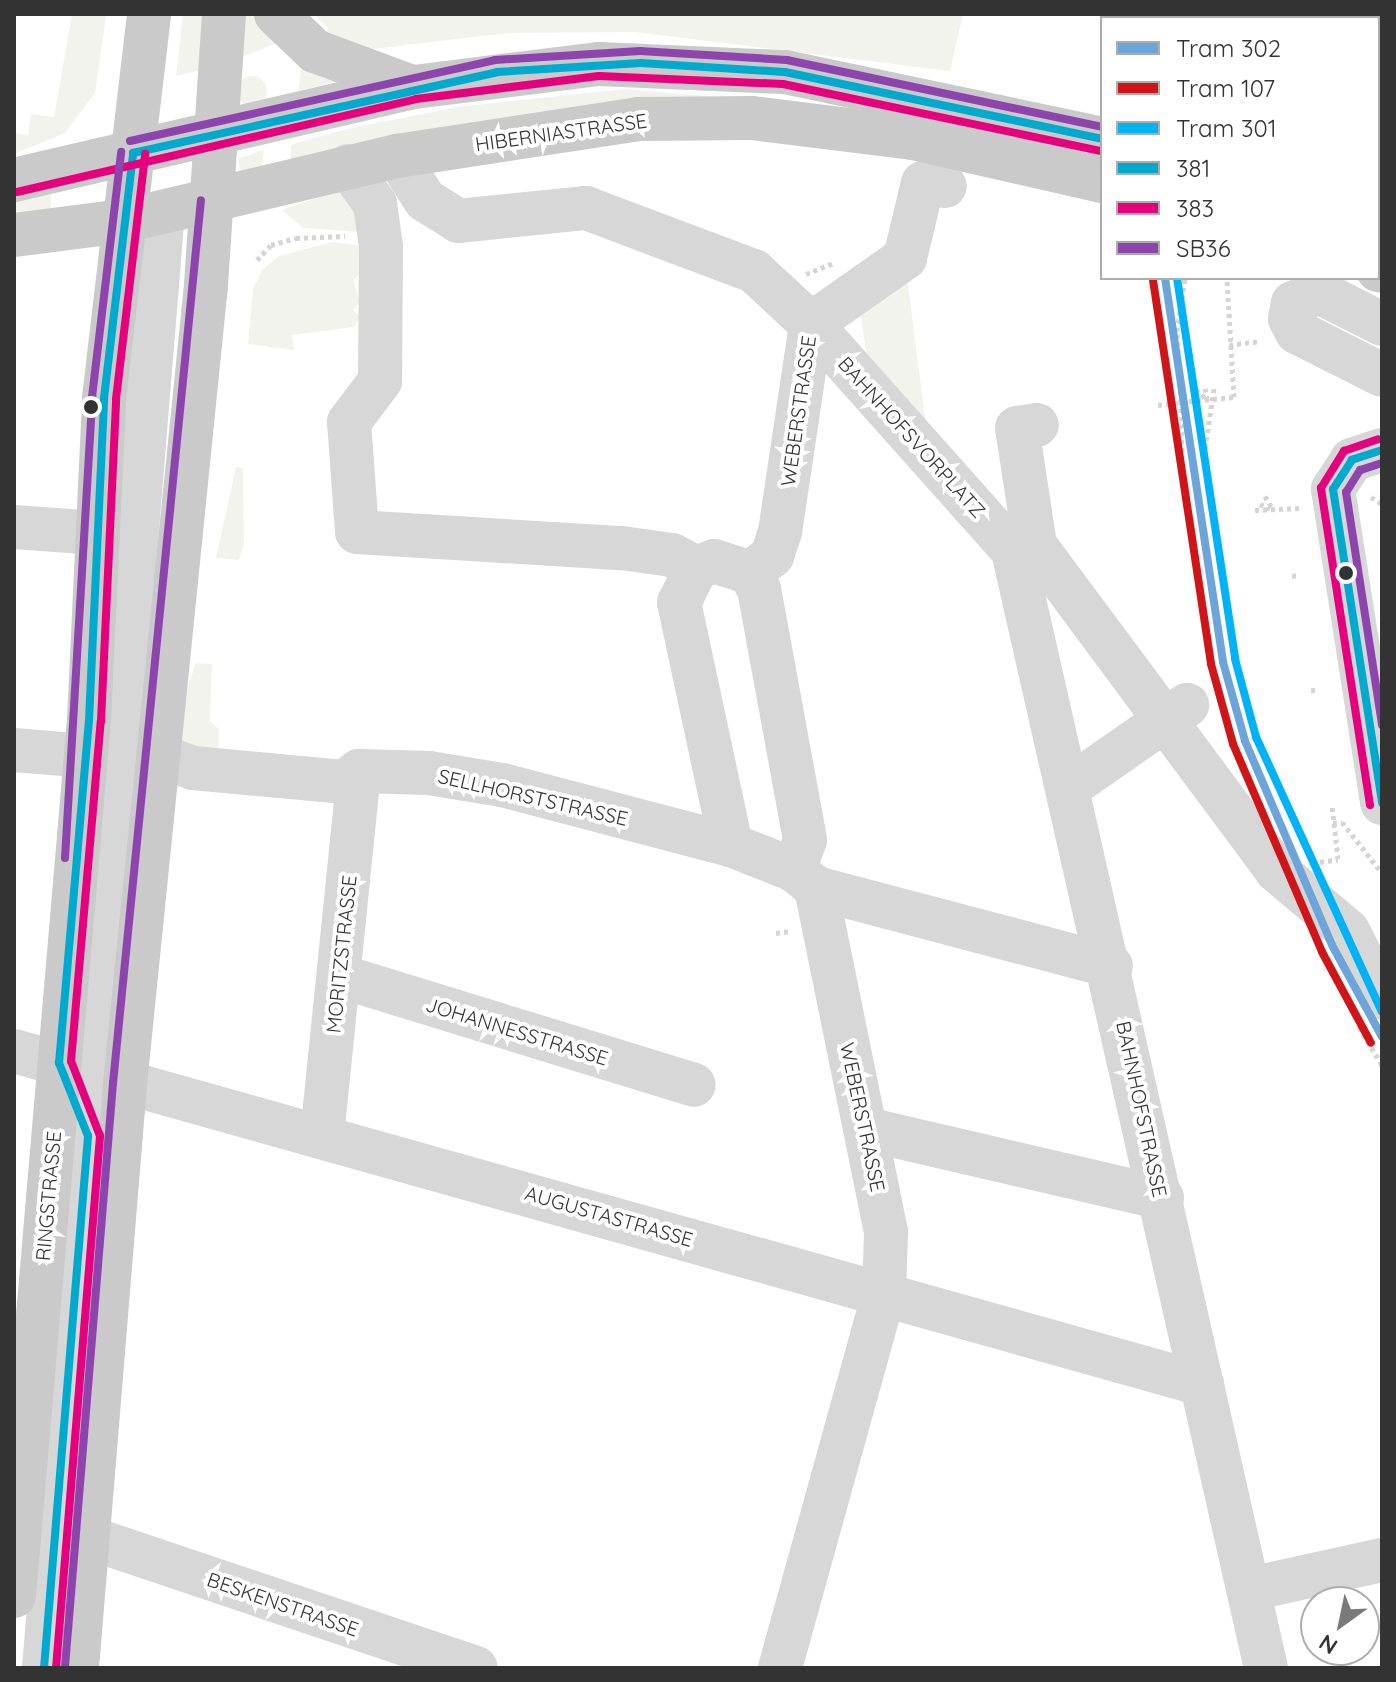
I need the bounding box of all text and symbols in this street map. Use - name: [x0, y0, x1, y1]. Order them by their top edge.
- legend: [1100, 16, 1380, 280]
- text: Tram 302: [1176, 33, 1281, 63]
- text: Tram 107: [1176, 73, 1275, 103]
- street label: HIBERNIASTRASSE: [474, 108, 648, 156]
- text: Tram 301: [1176, 113, 1277, 143]
- text: 381: [1176, 153, 1210, 183]
- text: 383: [1176, 193, 1214, 223]
- text: SB36: [1176, 233, 1231, 263]
- street label: WEBERSTRASSE: [776, 334, 820, 488]
- street label: BAHNHOFSVORPLATZ: [833, 352, 991, 522]
- unlabelled marker: [83, 399, 99, 415]
- unlabelled marker: [1338, 565, 1354, 581]
- street label: SELLHORSTSTRASSE: [436, 764, 630, 830]
- street label: MORITZSTRASSE: [321, 874, 361, 1034]
- street label: JOHANNESSTRASSE: [423, 992, 611, 1070]
- street label: BAHNHOFSTRASSE: [1112, 1019, 1172, 1199]
- street label: WEBERSTRASSE: [835, 1040, 891, 1194]
- street label: RINGSTRASSE: [30, 1130, 66, 1262]
- street label: AUGUSTASTRASSE: [522, 1181, 696, 1251]
- street label: BESKENSTRASSE: [204, 1567, 362, 1641]
- north arrow: [1300, 1586, 1380, 1666]
- text: N: [1314, 1628, 1342, 1661]

